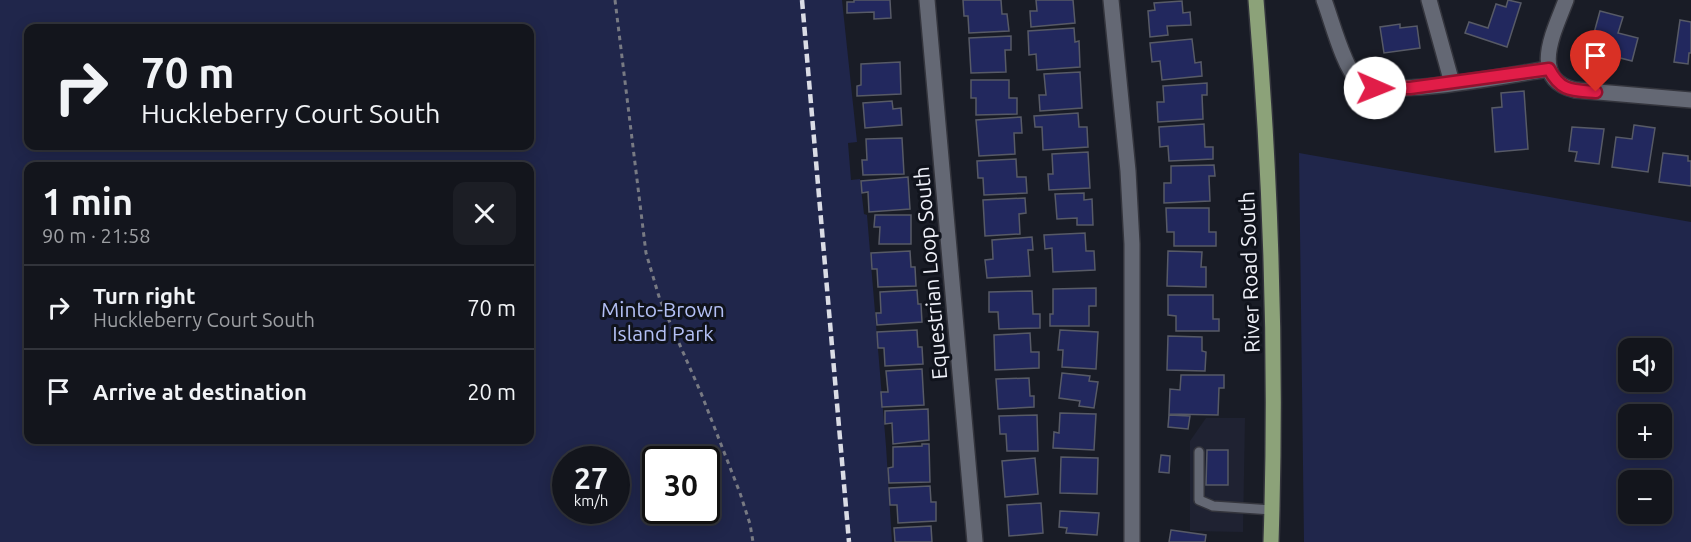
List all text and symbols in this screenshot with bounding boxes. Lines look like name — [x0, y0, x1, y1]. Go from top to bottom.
pin — [1570, 30, 1621, 92]
icon: arrive — [1579, 39, 1612, 72]
icon: right — [42, 48, 120, 126]
text: 70 m — [141, 49, 235, 96]
position arrow — [1343, 56, 1407, 120]
text: Huckleberry Court South — [141, 98, 441, 128]
street label: Equestrian Loop South — [909, 166, 951, 380]
text: 1 min — [42, 181, 133, 222]
button: close — [453, 182, 516, 245]
street label: River Road South — [1234, 191, 1264, 353]
text: 90 m · 21:58 — [42, 224, 151, 247]
text: Turn right — [93, 283, 195, 308]
icon: right — [42, 291, 75, 324]
text: 70 m — [467, 295, 516, 320]
park label: Minto-Brown Island Park — [601, 297, 725, 345]
text: Huckleberry Court South — [93, 308, 315, 331]
map controls — [1618, 338, 1672, 524]
button: sound — [1618, 338, 1672, 392]
icon: arrive — [42, 375, 75, 408]
text: Arrive at destination — [93, 379, 307, 404]
text: 20 m — [467, 379, 516, 404]
button: + — [1618, 404, 1672, 458]
speed limit sign: 30 — [642, 446, 720, 524]
text: 27 — [574, 461, 608, 495]
button: − — [1618, 470, 1672, 524]
text: km/h — [574, 492, 608, 509]

